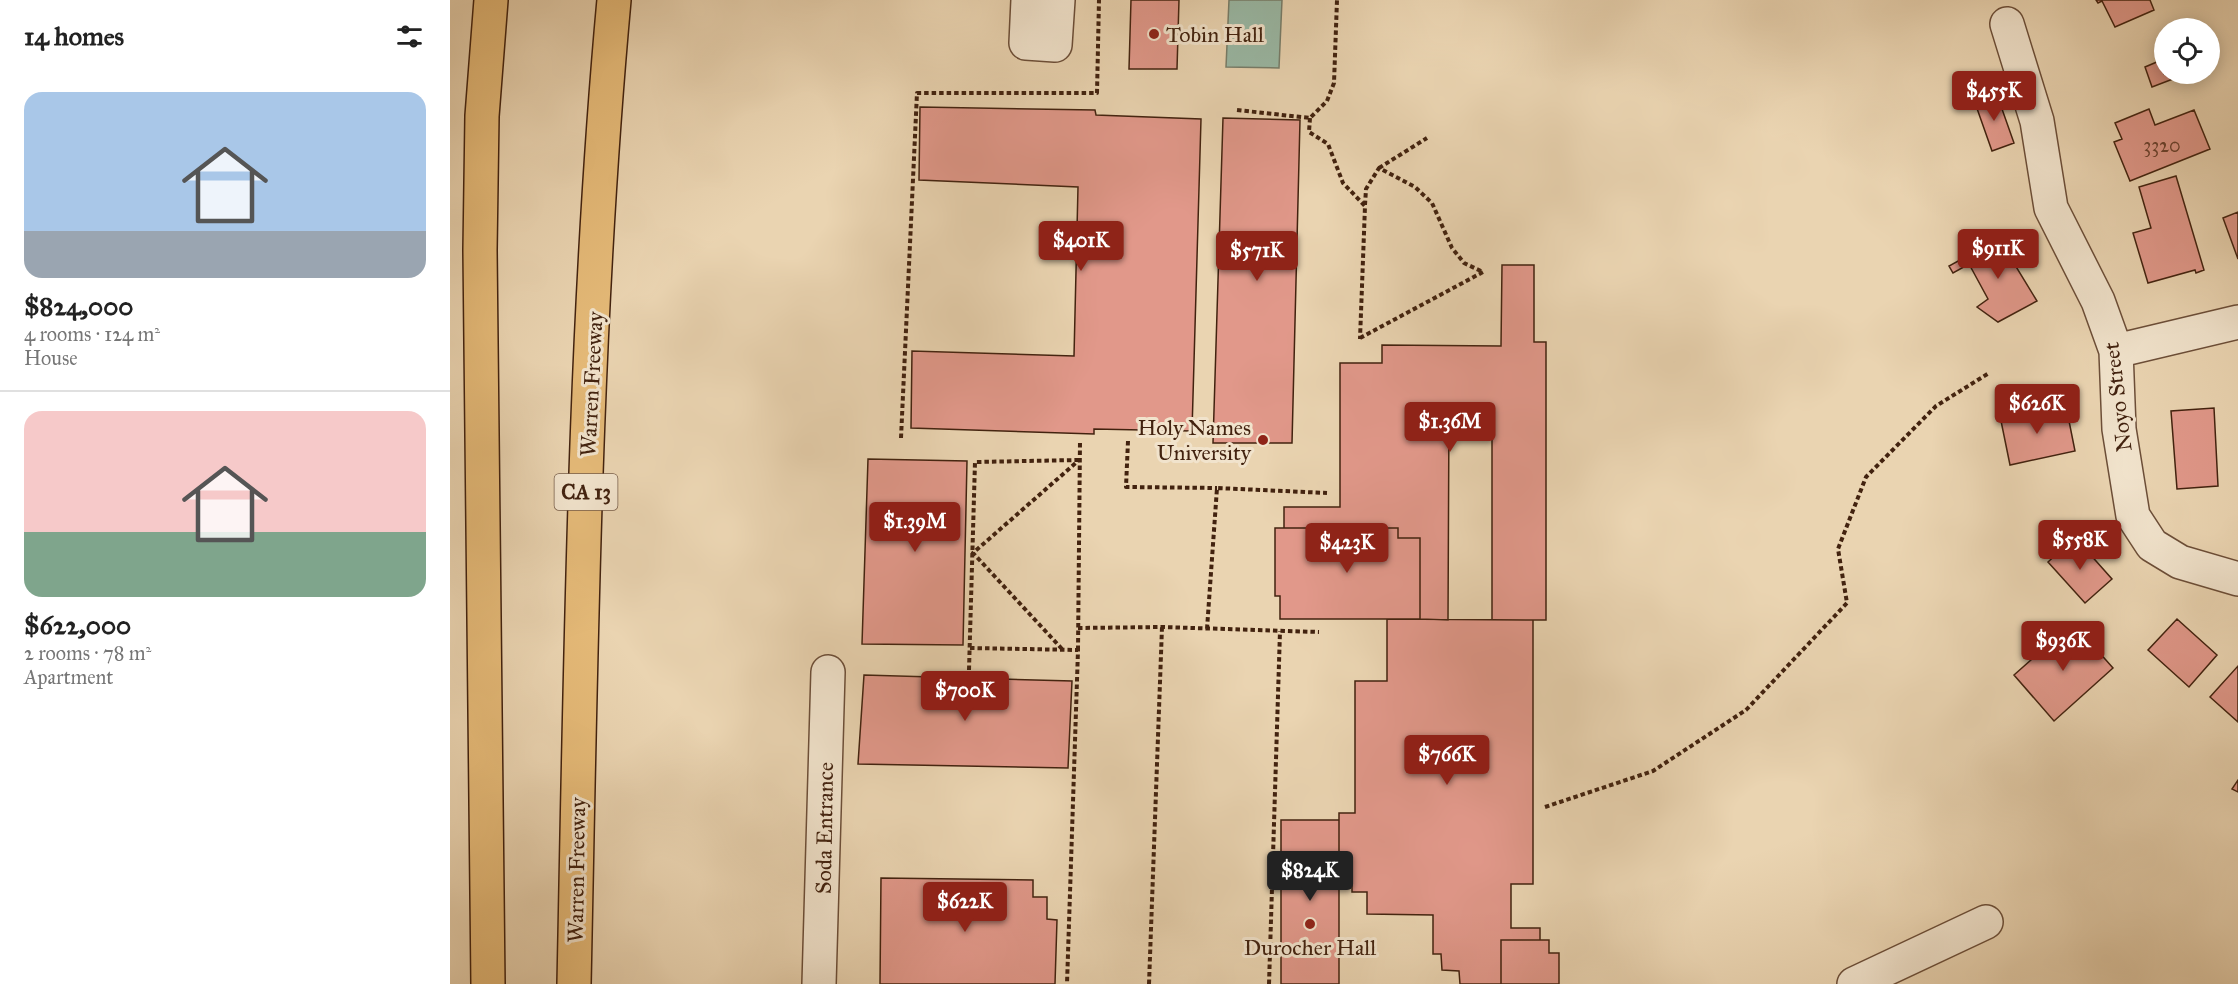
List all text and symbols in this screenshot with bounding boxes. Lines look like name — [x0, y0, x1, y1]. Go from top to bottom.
map controls — [2154, 18, 2220, 84]
button: locate — [2154, 18, 2220, 84]
text: 14 homes — [24, 20, 124, 52]
icon: filters — [393, 20, 426, 53]
place label: Tobin Hall — [1166, 21, 1264, 48]
marker: Tobin Hall — [1147, 27, 1161, 41]
pin: $455K — [1952, 71, 2036, 122]
text: $455K — [1966, 78, 2022, 102]
icon: home — [171, 131, 279, 239]
house number: 3320 — [2143, 133, 2181, 157]
pin: $401K — [1039, 221, 1123, 272]
text: $401K — [1053, 228, 1109, 252]
pin: $911K — [1956, 229, 2040, 280]
pin: $571K — [1215, 231, 1299, 282]
text: $911K — [1972, 236, 2024, 260]
text: $571K — [1230, 238, 1284, 262]
text: $824,000 — [24, 290, 133, 322]
street label: Warren Freeway — [574, 310, 609, 457]
text: 4 rooms · 124 m² — [24, 322, 160, 346]
street label: Noyo Street — [2097, 340, 2138, 453]
text: House — [24, 346, 78, 370]
pin: $626K — [1995, 384, 2079, 435]
text: $626K — [2009, 391, 2065, 415]
pin: $1.36M — [1401, 402, 1499, 453]
text: $1.36M — [1419, 409, 1481, 433]
place label: Holy Names University — [1137, 414, 1252, 466]
marker: Holy Names University — [1256, 433, 1270, 447]
icon: home — [171, 450, 279, 558]
road number: CA 13 — [554, 474, 618, 510]
pin: $1.39M — [866, 502, 964, 553]
text: $1.39M — [883, 509, 947, 533]
pin: $558K — [2038, 520, 2122, 571]
pin: $423K — [1305, 523, 1389, 574]
text: $558K — [2052, 527, 2108, 551]
text: $423K — [1319, 530, 1375, 554]
text: $622,000 — [24, 609, 131, 641]
pin: $936K — [2021, 621, 2105, 672]
text: $936K — [2035, 628, 2091, 652]
text: 2 rooms · 78 m² — [24, 641, 151, 665]
text: Apartment — [24, 665, 113, 689]
pin: $700K — [923, 671, 1007, 722]
text: $700K — [935, 678, 995, 702]
pin: $766K — [1405, 735, 1489, 786]
text: $766K — [1418, 742, 1476, 766]
street label: Soda Entrance — [810, 762, 839, 894]
street label: Warren Freeway — [562, 796, 591, 943]
pin: $824K — [1268, 851, 1352, 902]
text: $824K — [1281, 858, 1339, 882]
pin: $622K — [923, 882, 1007, 933]
text: $622K — [937, 889, 993, 913]
marker: Durocher Hall — [1303, 917, 1317, 931]
place label: Durocher Hall — [1244, 934, 1376, 961]

